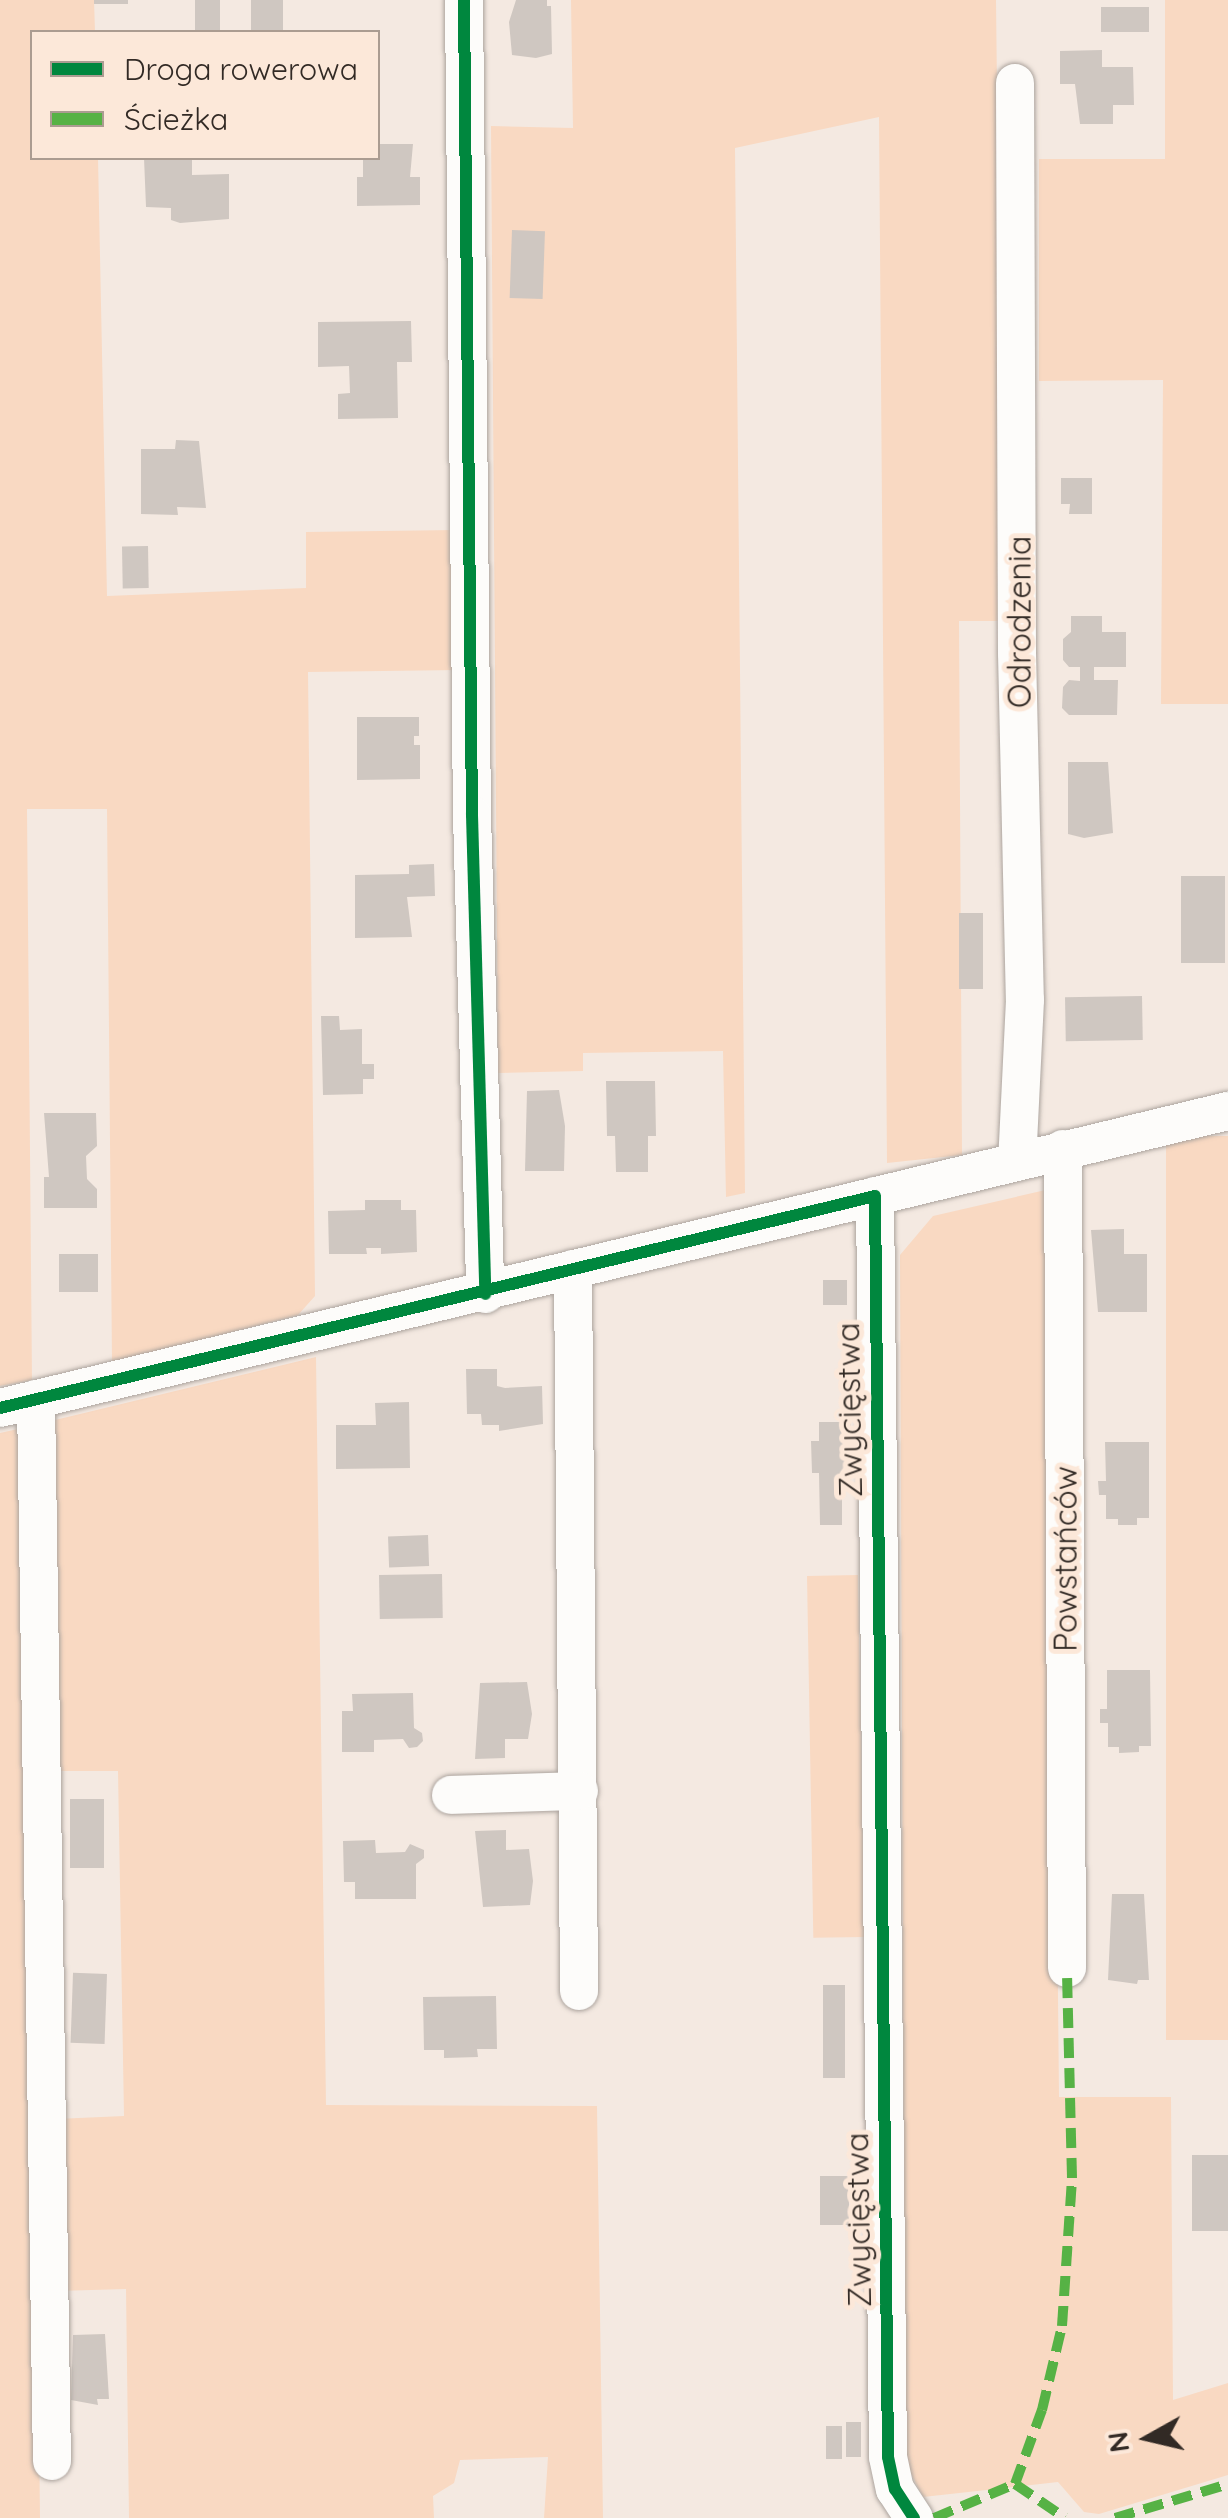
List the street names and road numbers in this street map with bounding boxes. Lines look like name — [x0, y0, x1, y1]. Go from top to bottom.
street label: Odrodzenia — [1000, 536, 1038, 708]
street label: Zwycięstwa — [828, 1322, 870, 1498]
street label: Powstańców — [1046, 1466, 1084, 1652]
street label: Zwycięstwa — [837, 2132, 879, 2308]

